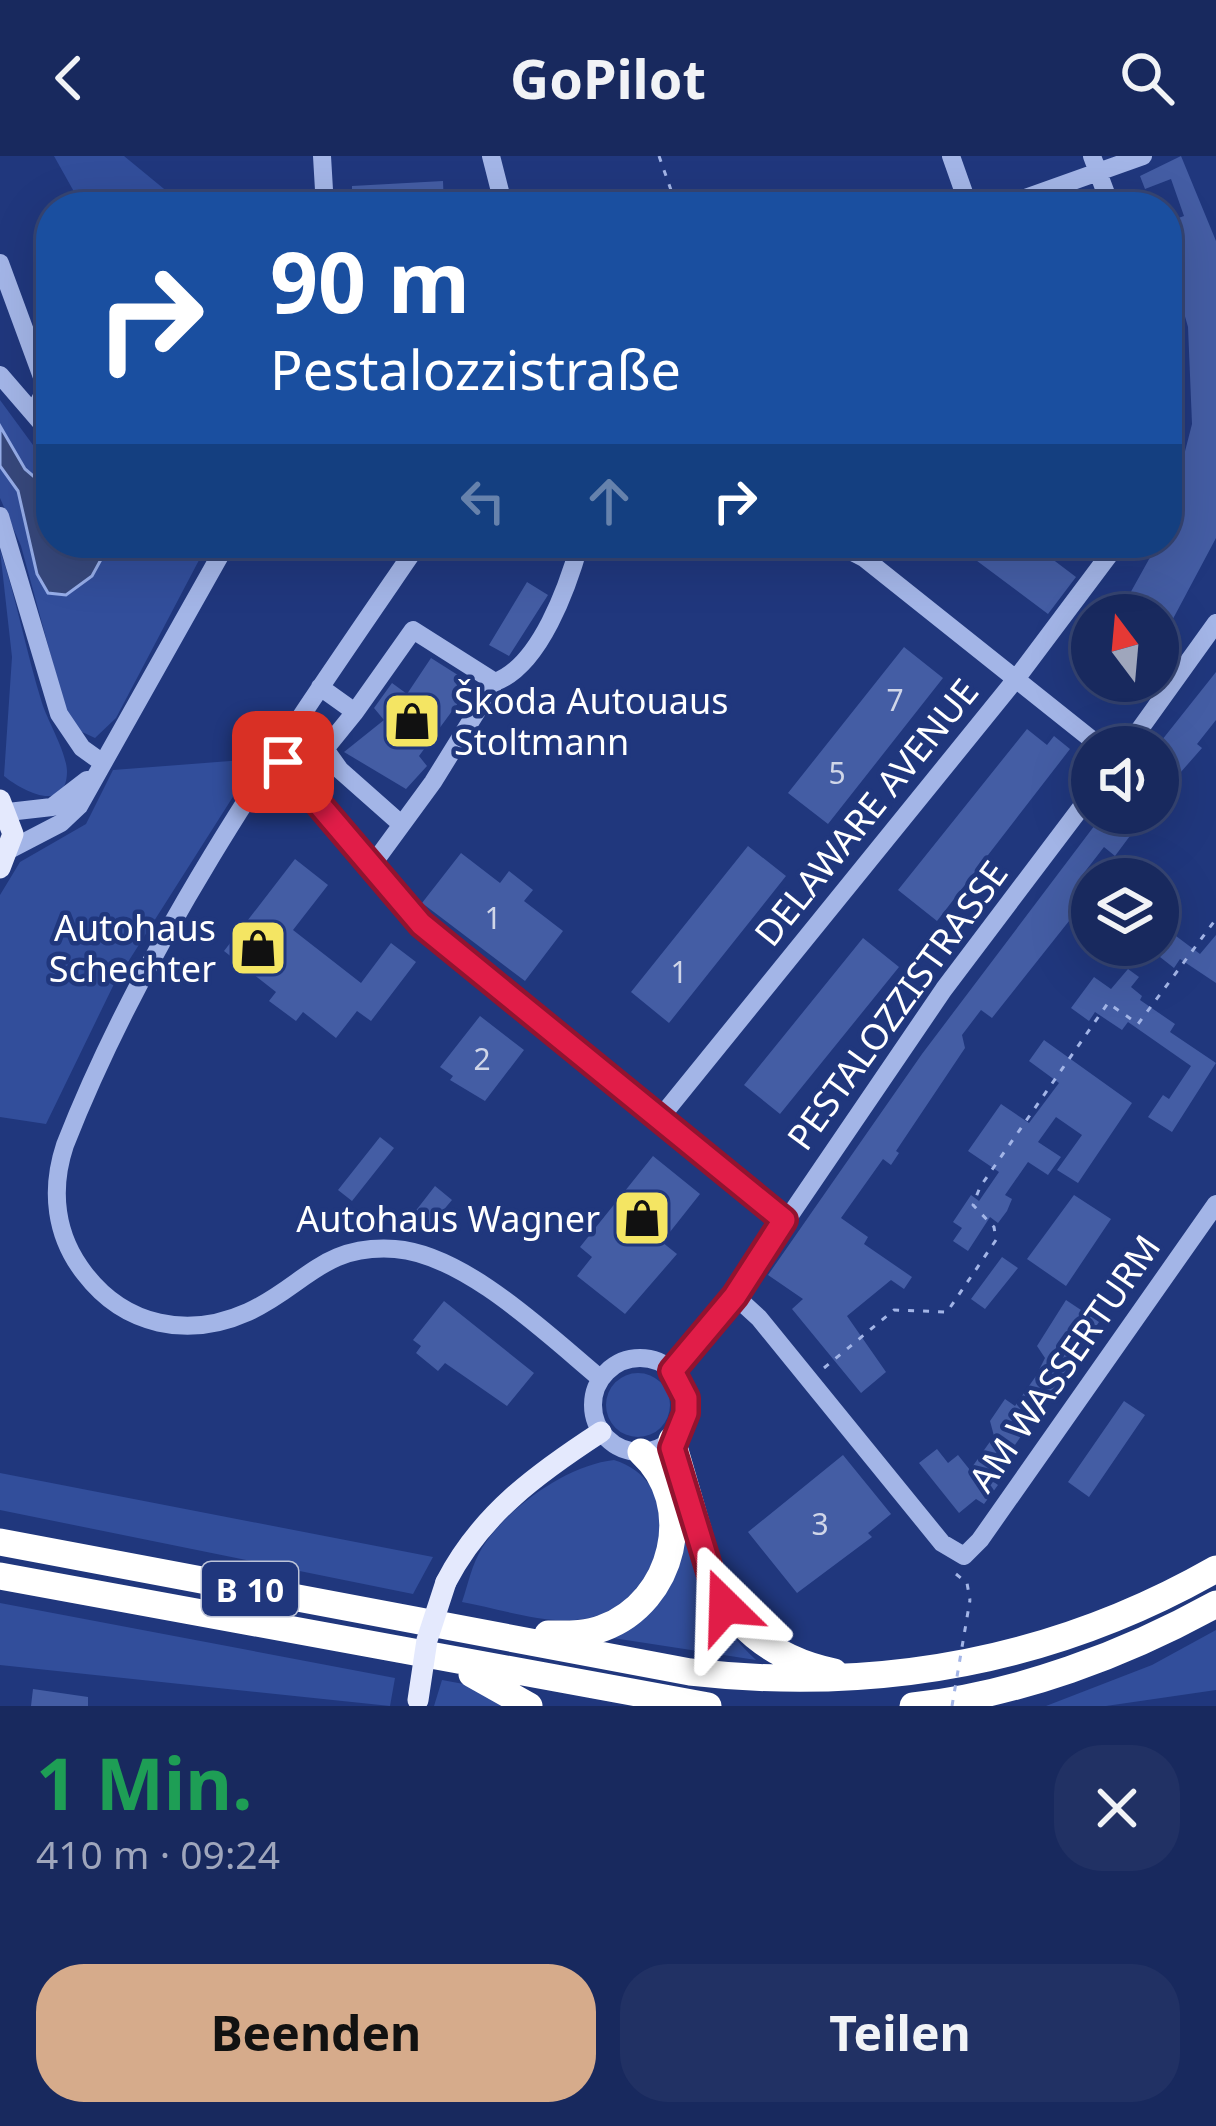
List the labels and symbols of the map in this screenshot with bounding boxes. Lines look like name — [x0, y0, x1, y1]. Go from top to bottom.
north arrow — [1071, 594, 1179, 702]
street label: DELAWARE AVENUE — [743, 668, 989, 956]
place label: Škoda Autouaus Stoltmann — [454, 676, 728, 766]
house number: 7 — [886, 679, 904, 720]
shop icon: Škoda Autouaus Stoltmann — [381, 690, 443, 752]
pin — [232, 711, 334, 813]
house number: 5 — [828, 752, 846, 793]
street label: PESTALOZZISTRASSE — [775, 851, 1019, 1159]
house number: 1 — [484, 897, 502, 938]
place label: Autohaus Schechter — [49, 903, 216, 993]
shop icon: Autohaus Schechter — [227, 917, 289, 979]
house number: 1 — [670, 951, 688, 992]
house number: 2 — [473, 1038, 491, 1079]
shop icon: Autohaus Wagner — [611, 1187, 673, 1249]
place label: Autohaus Wagner — [296, 1194, 600, 1243]
street label: AM WASSERTURM — [957, 1225, 1171, 1501]
house number: 3 — [811, 1503, 829, 1544]
position arrow — [662, 1543, 788, 1669]
road number: B 10 — [202, 1562, 298, 1616]

